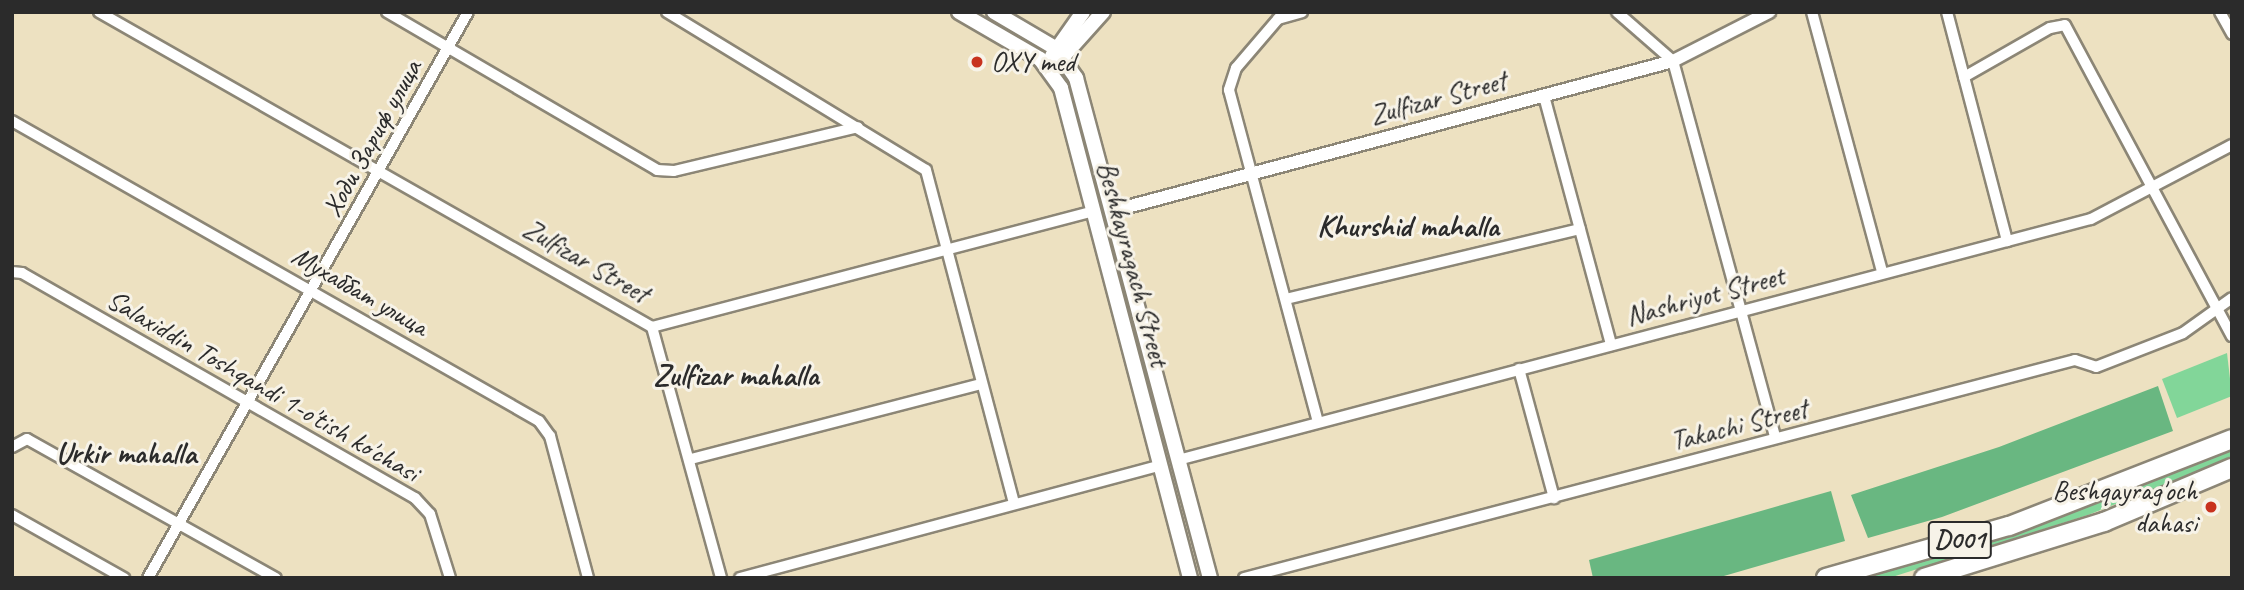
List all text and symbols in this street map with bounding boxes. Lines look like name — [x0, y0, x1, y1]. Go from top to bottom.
place label: OXY med — [991, 45, 1075, 79]
street label: Ходи Зариф улица — [314, 52, 430, 224]
marker: OXY med — [969, 54, 985, 70]
street label: Zulfizar Street — [1366, 64, 1510, 132]
street label: Beshkayragach Street — [1089, 158, 1177, 370]
district label: Khurshid mahalla — [1317, 208, 1499, 244]
street label: Zulfizar Street — [517, 211, 655, 311]
street label: Мухаббат улица — [286, 238, 434, 344]
street label: Nashriyot Street — [1622, 259, 1788, 333]
street label: Salaxiddin Toshqandi 1-o'tish ko'chasi — [101, 283, 425, 489]
district label: Zulfizar mahalla — [654, 357, 818, 393]
street label: Takachi Street — [1667, 392, 1811, 458]
district label: Urkir mahalla — [56, 435, 196, 471]
place label: Beshqayrag'och dahasi — [2052, 474, 2197, 540]
marker: Beshqayrag'och dahasi — [2203, 499, 2219, 515]
road number: D001 — [1927, 518, 1993, 562]

